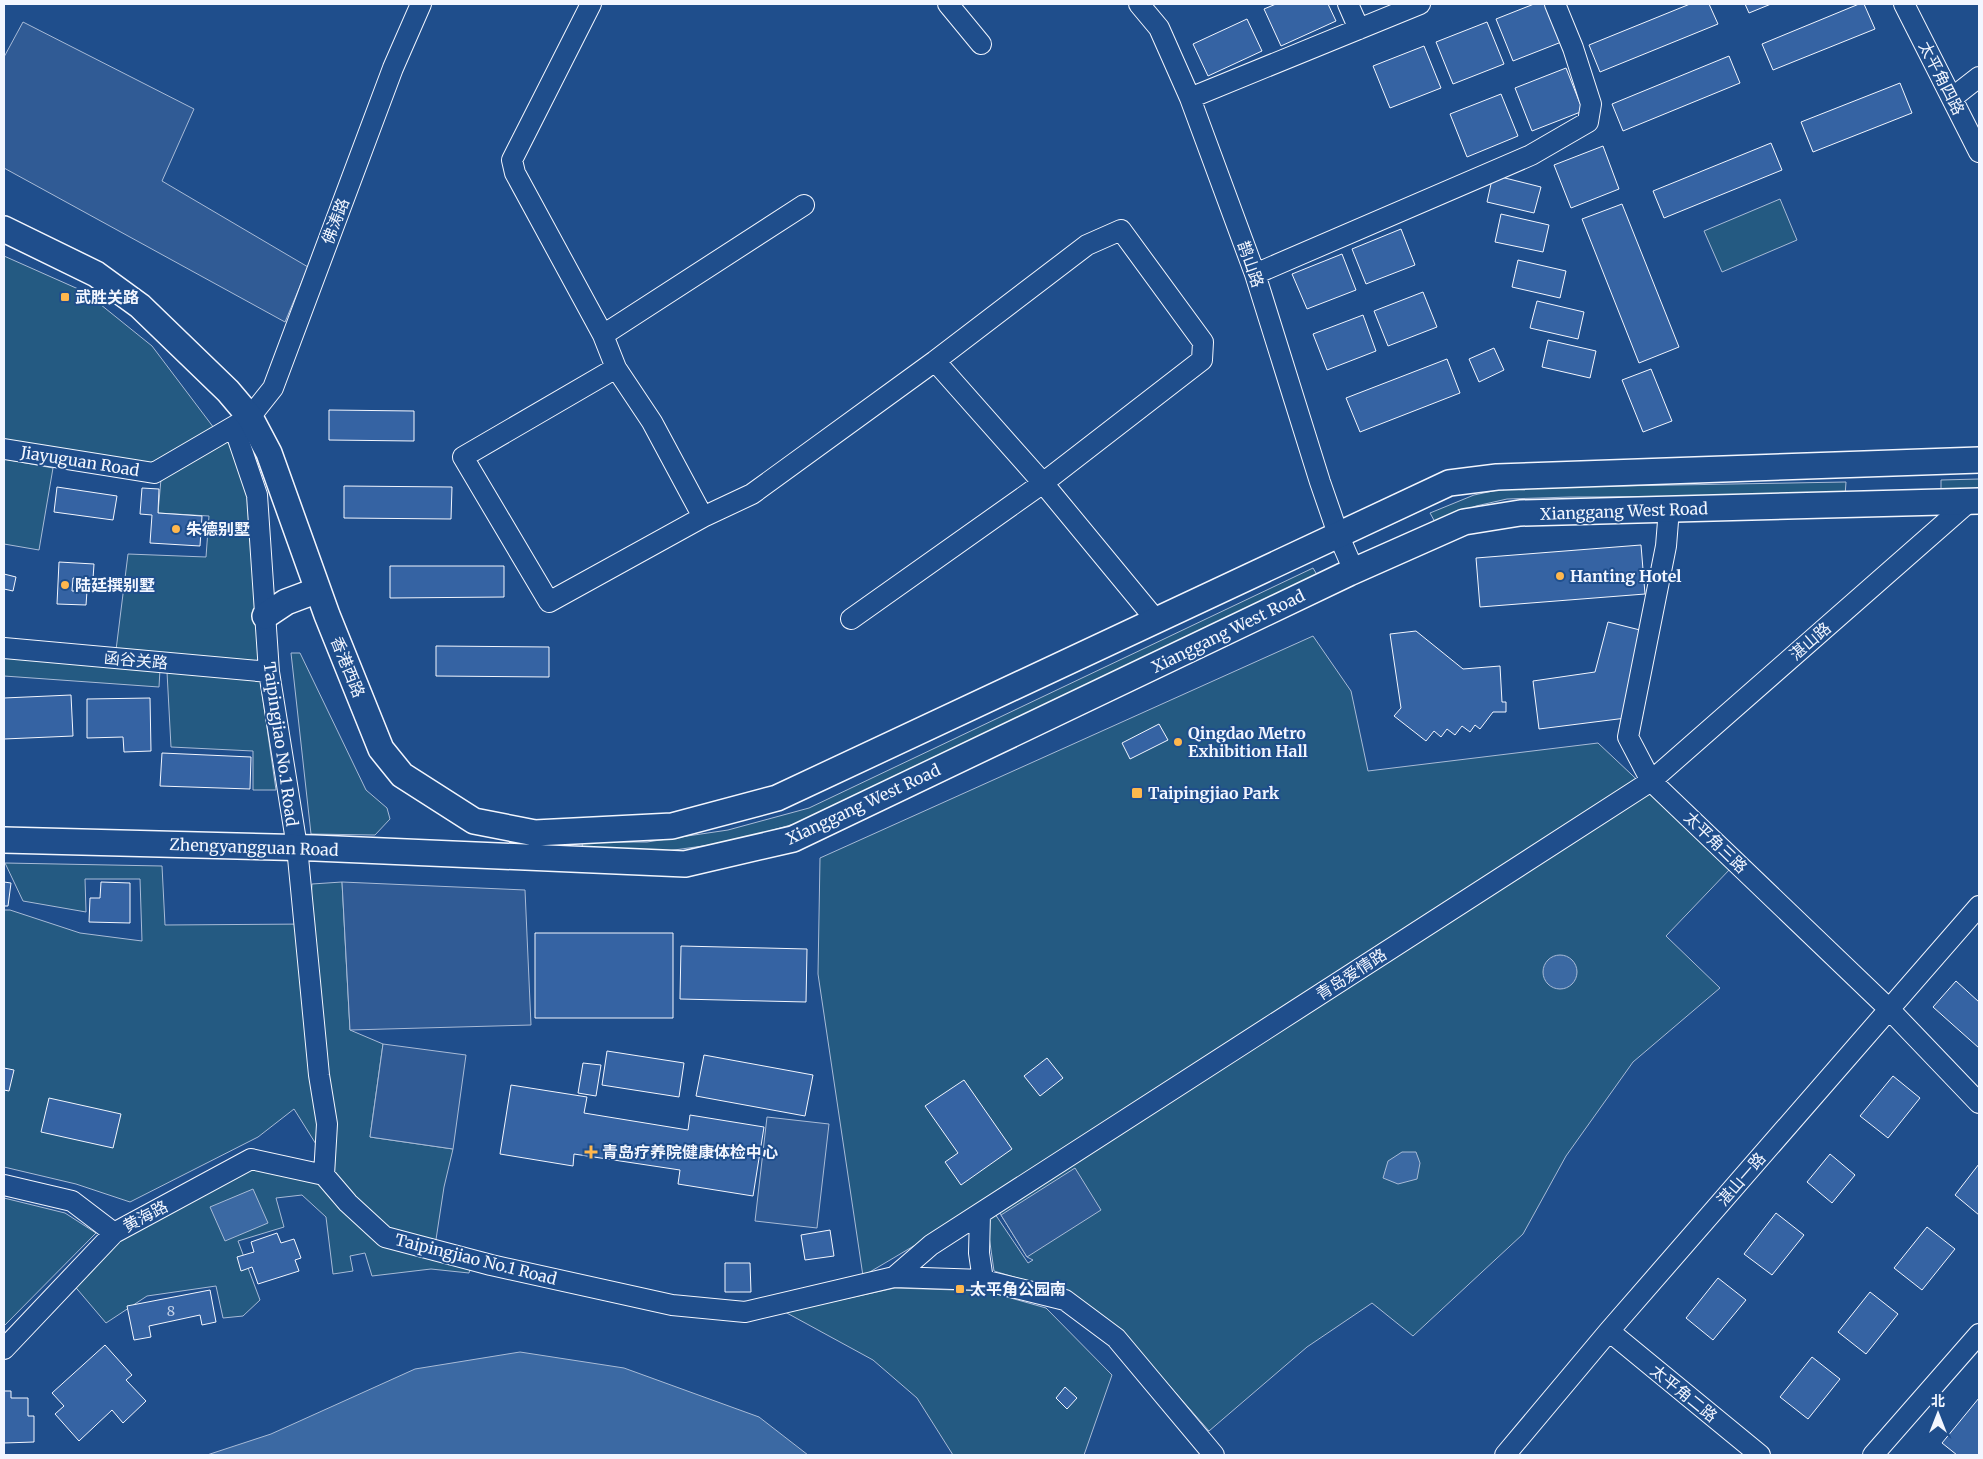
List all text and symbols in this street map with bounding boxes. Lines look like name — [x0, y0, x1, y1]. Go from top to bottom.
street label: 太平角四路 — [1915, 38, 1969, 118]
street label: 佛涛路 — [317, 195, 353, 247]
street label: 鹊山路 — [1234, 238, 1268, 290]
place label: 武胜关路 — [75, 287, 139, 307]
marker: 武胜关路 — [59, 291, 71, 303]
street label: Jiayuguan Road — [18, 442, 141, 480]
street label: Xianggang West Road — [1540, 498, 1709, 524]
place label: 朱德别墅 — [186, 519, 250, 539]
marker: 朱德别墅 — [170, 523, 182, 535]
place label: Hanting Hotel — [1570, 566, 1681, 586]
marker: Hanting Hotel — [1554, 570, 1566, 582]
place label: 陆廷撰别墅 — [75, 575, 155, 595]
marker: 陆廷撰别墅 — [59, 579, 71, 591]
street label: Xianggang West Road — [1148, 585, 1308, 677]
street label: 湛山路 — [1785, 618, 1835, 664]
street label: 香港西路 — [327, 634, 369, 700]
street label: 函谷关路 — [103, 647, 169, 673]
street label: Taipingjiao No.1 Road — [260, 660, 303, 828]
place label: Qingdao Metro Exhibition Hall — [1188, 723, 1308, 761]
marker: Qingdao Metro Exhibition Hall — [1172, 736, 1184, 748]
street label: Xianggang West Road — [783, 759, 944, 849]
place label: Taipingjiao Park — [1148, 783, 1280, 803]
marker: Taipingjiao Park — [1130, 786, 1144, 800]
street label: 太平角三路 — [1680, 807, 1752, 877]
street label: Zhengyangguan Road — [169, 834, 339, 860]
street label: 青岛爱情路 — [1312, 944, 1390, 1004]
place label: 青岛疗养院健康体检中心 — [602, 1142, 778, 1162]
marker: 青岛疗养院健康体检中心 — [584, 1145, 598, 1159]
street label: 湛山一路 — [1712, 1148, 1770, 1210]
street label: 黄海路 — [119, 1196, 171, 1236]
street label: Taipingjiao No.1 Road — [393, 1229, 559, 1289]
place label: 太平角公园南 — [970, 1279, 1066, 1299]
marker: 太平角公园南 — [954, 1283, 966, 1295]
house number: 8 — [167, 1302, 175, 1320]
street label: 太平角二路 — [1647, 1360, 1721, 1426]
north arrow — [1913, 1389, 1963, 1439]
text: 北 — [1931, 1392, 1945, 1410]

